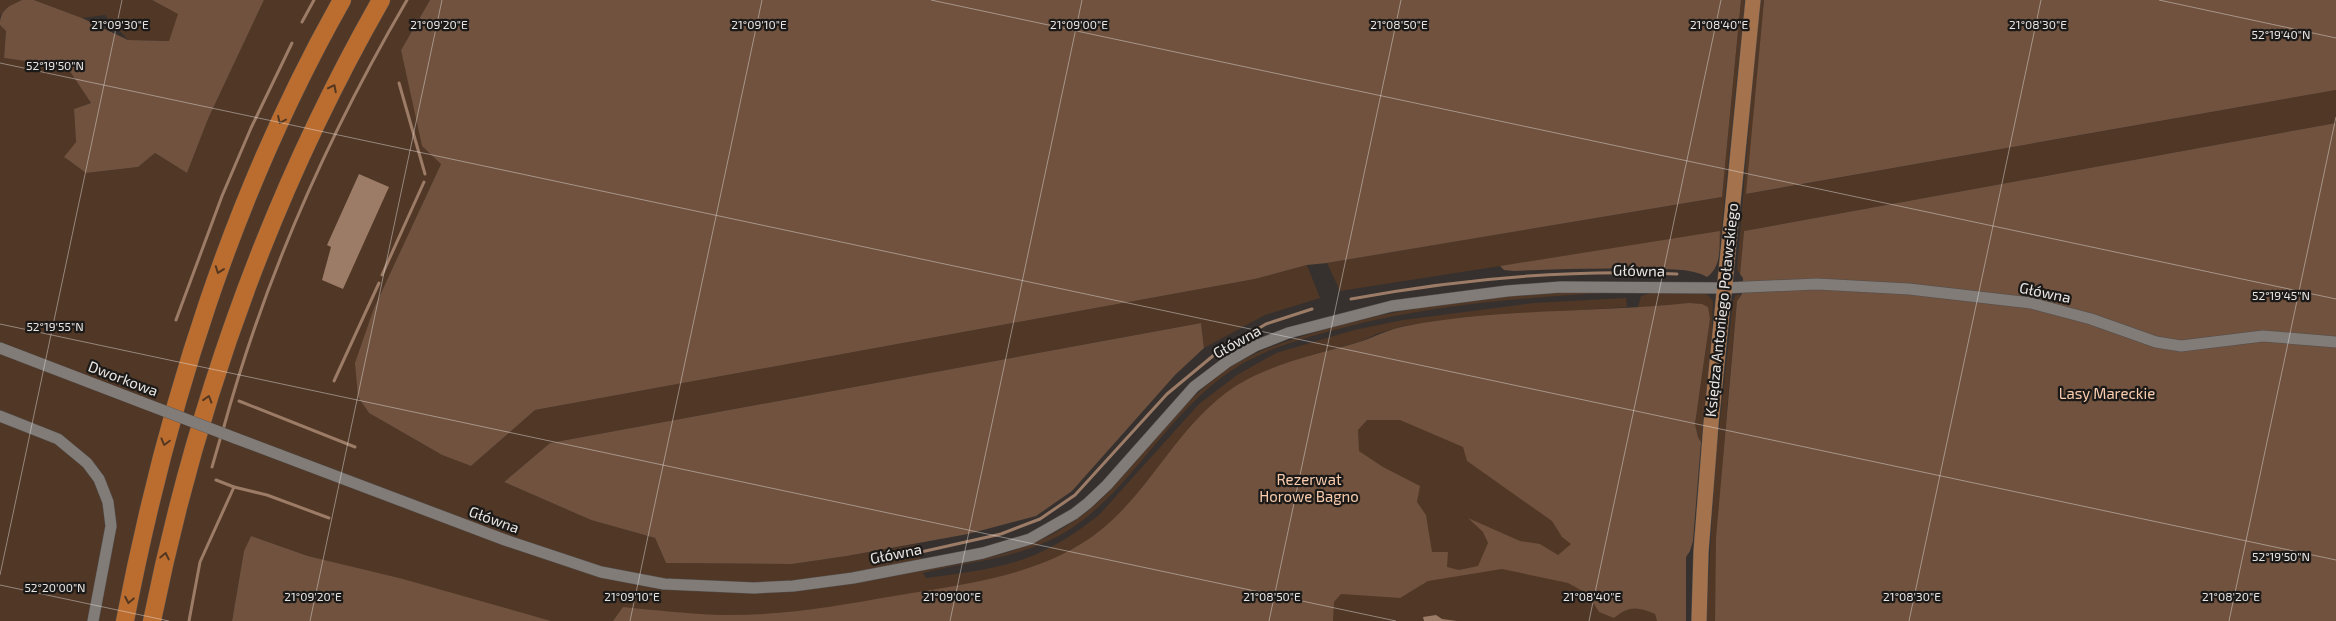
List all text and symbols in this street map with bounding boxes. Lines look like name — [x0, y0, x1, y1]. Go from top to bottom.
text: 21°09'30"E — [91, 17, 149, 31]
text: 21°09'20"E — [410, 17, 468, 31]
text: 21°09'10"E — [731, 17, 787, 31]
text: 21°09'00"E — [1050, 17, 1108, 31]
text: 21°08'50"E — [1370, 17, 1428, 31]
text: 21°08'40"E — [1690, 17, 1748, 31]
text: 21°08'30"E — [2009, 17, 2067, 31]
text: 52°19'40"N — [2252, 27, 2310, 41]
text: 52°19'50"N — [26, 58, 84, 72]
one-way arrow — [327, 84, 337, 93]
one-way arrow — [277, 115, 287, 124]
street label: Księdza Antoniego Poławskiego — [1701, 202, 1741, 418]
street label: Główna — [1613, 261, 1665, 279]
one-way arrow — [215, 265, 225, 274]
street label: Główna — [2018, 278, 2073, 306]
text: 52°19'45"N — [2252, 288, 2310, 302]
text: 52°19'55"N — [26, 319, 84, 333]
street label: Główna — [1209, 321, 1264, 362]
street label: Dworkowa — [86, 357, 161, 400]
park label: Lasy Mareckie — [2059, 384, 2155, 402]
one-way arrow — [203, 396, 213, 404]
one-way arrow — [161, 437, 171, 445]
park label: Rezerwat Horowe Bagno — [1259, 470, 1359, 505]
street label: Główna — [467, 502, 522, 536]
street label: Główna — [869, 539, 923, 567]
text: 52°19'50"N — [2252, 549, 2310, 563]
one-way arrow — [159, 552, 170, 561]
text: 52°20'00"N — [24, 580, 86, 594]
text: 21°09'20"E — [284, 589, 342, 603]
text: 21°09'10"E — [604, 589, 660, 603]
text: 21°09'00"E — [923, 589, 981, 603]
text: 21°08'50"E — [1243, 589, 1301, 603]
text: 21°08'40"E — [1563, 589, 1621, 603]
text: 21°08'30"E — [1883, 589, 1941, 603]
text: 21°08'20"E — [2202, 589, 2260, 603]
one-way arrow — [124, 596, 135, 605]

